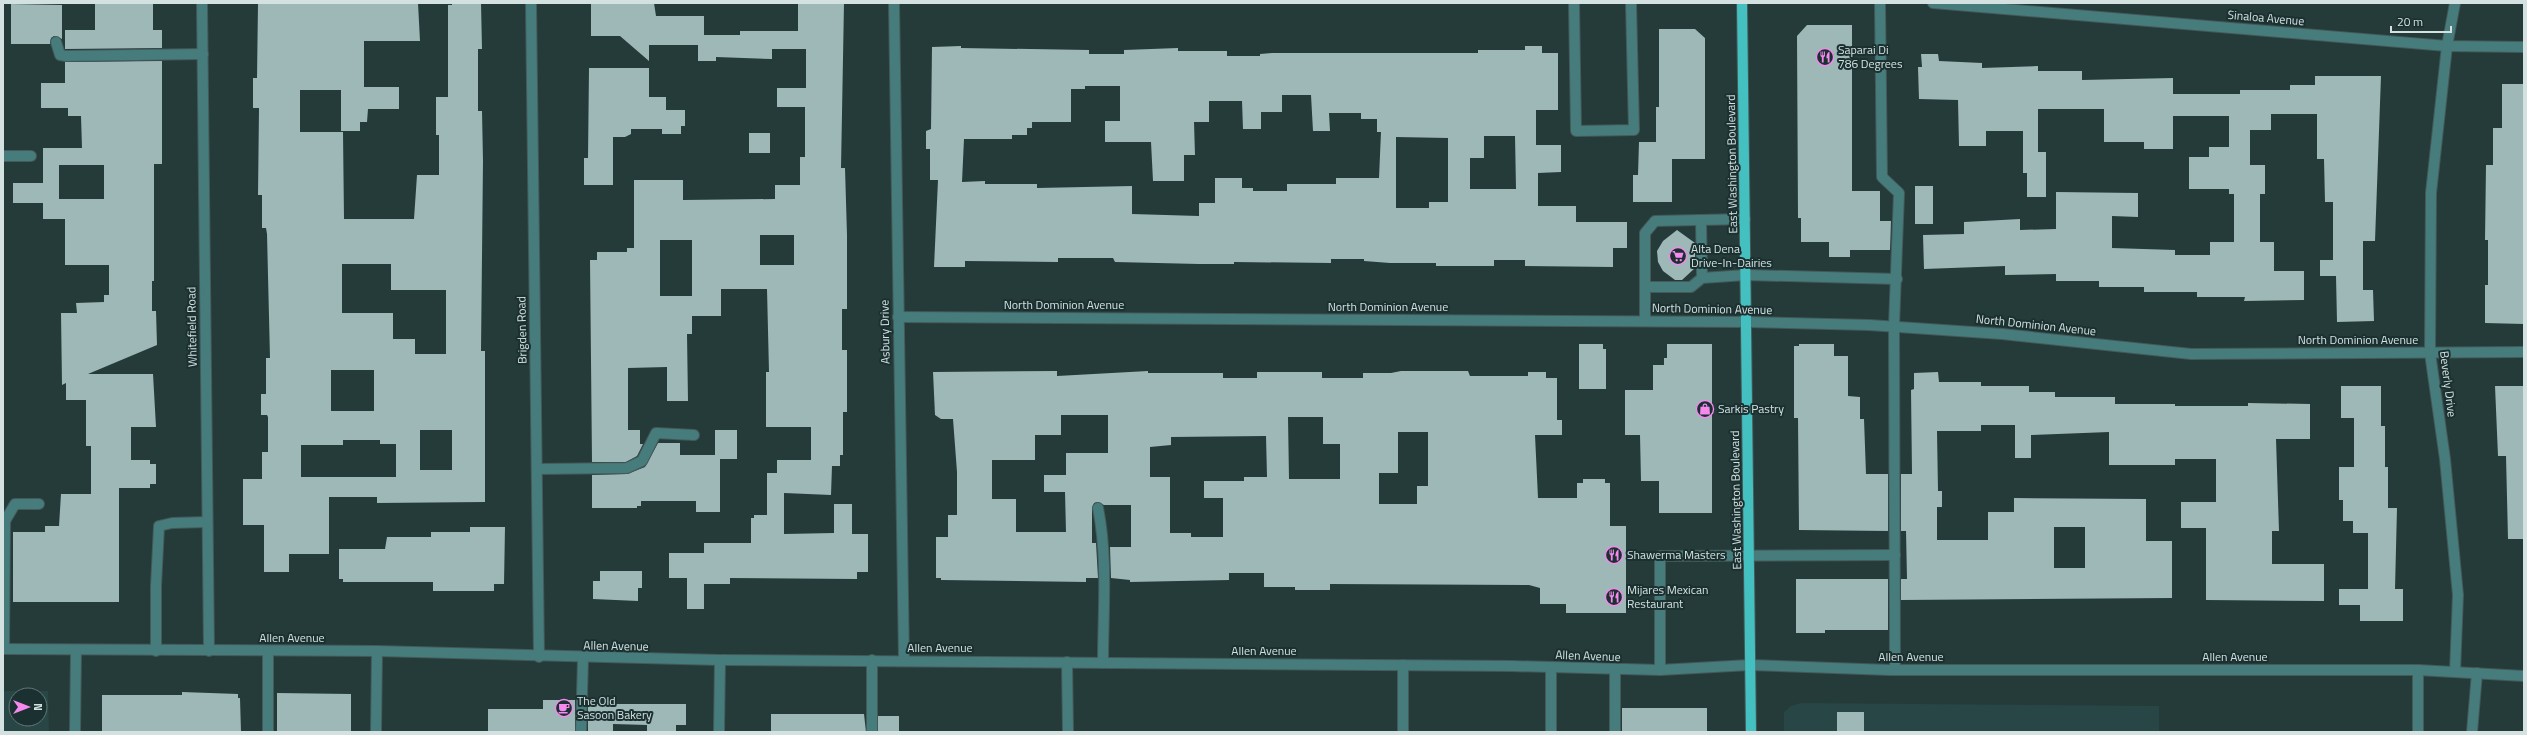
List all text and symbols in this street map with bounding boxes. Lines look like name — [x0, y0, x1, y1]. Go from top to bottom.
street label: Sinaloa Avenue — [2227, 5, 2305, 30]
scale bar — [2391, 8, 2451, 34]
text: 20 m — [2397, 12, 2423, 31]
place label: Saparai Di 786 Degrees — [1838, 40, 1903, 73]
restaurant icon: Saparai Di 786 Degrees — [1815, 47, 1835, 67]
street label: East Washington Boulevard — [1721, 94, 1742, 234]
place label: Alta Dena Drive-In-Dairies — [1691, 239, 1772, 272]
supermarket icon: Alta Dena Drive-In-Dairies — [1668, 246, 1688, 266]
street label: Whitefield Road — [181, 287, 202, 367]
street label: North Dominion Avenue — [1004, 295, 1124, 314]
street label: Brigden Road — [511, 296, 532, 364]
street label: North Dominion Avenue — [1328, 297, 1448, 316]
street label: North Dominion Avenue — [1652, 298, 1772, 319]
street label: Asbury Drive — [874, 300, 895, 364]
street label: North Dominion Avenue — [1975, 309, 2097, 340]
street label: North Dominion Avenue — [2298, 330, 2418, 349]
street label: Beverly Drive — [2435, 350, 2462, 418]
shop icon: Sarkis Pastry — [1695, 399, 1715, 419]
place label: Sarkis Pastry — [1718, 399, 1784, 418]
street label: East Washington Boulevard — [1725, 430, 1746, 570]
restaurant icon: Shawerma Masters — [1604, 545, 1624, 565]
place label: Shawerma Masters — [1627, 545, 1726, 564]
place label: Mijares Mexican Restaurant — [1627, 580, 1708, 613]
restaurant icon: Mijares Mexican Restaurant — [1604, 587, 1624, 607]
street label: Allen Avenue — [259, 628, 325, 647]
street label: Allen Avenue — [583, 635, 649, 656]
street label: Allen Avenue — [907, 638, 973, 657]
street label: Allen Avenue — [1231, 641, 1297, 660]
street label: Allen Avenue — [1555, 645, 1621, 666]
street label: Allen Avenue — [1878, 647, 1944, 666]
street label: Allen Avenue — [2202, 647, 2268, 666]
north arrow — [8, 687, 48, 727]
place label: The Old Sasoon Bakery — [577, 691, 652, 724]
cafe icon: The Old Sasoon Bakery — [554, 698, 574, 718]
text: N — [30, 703, 46, 711]

